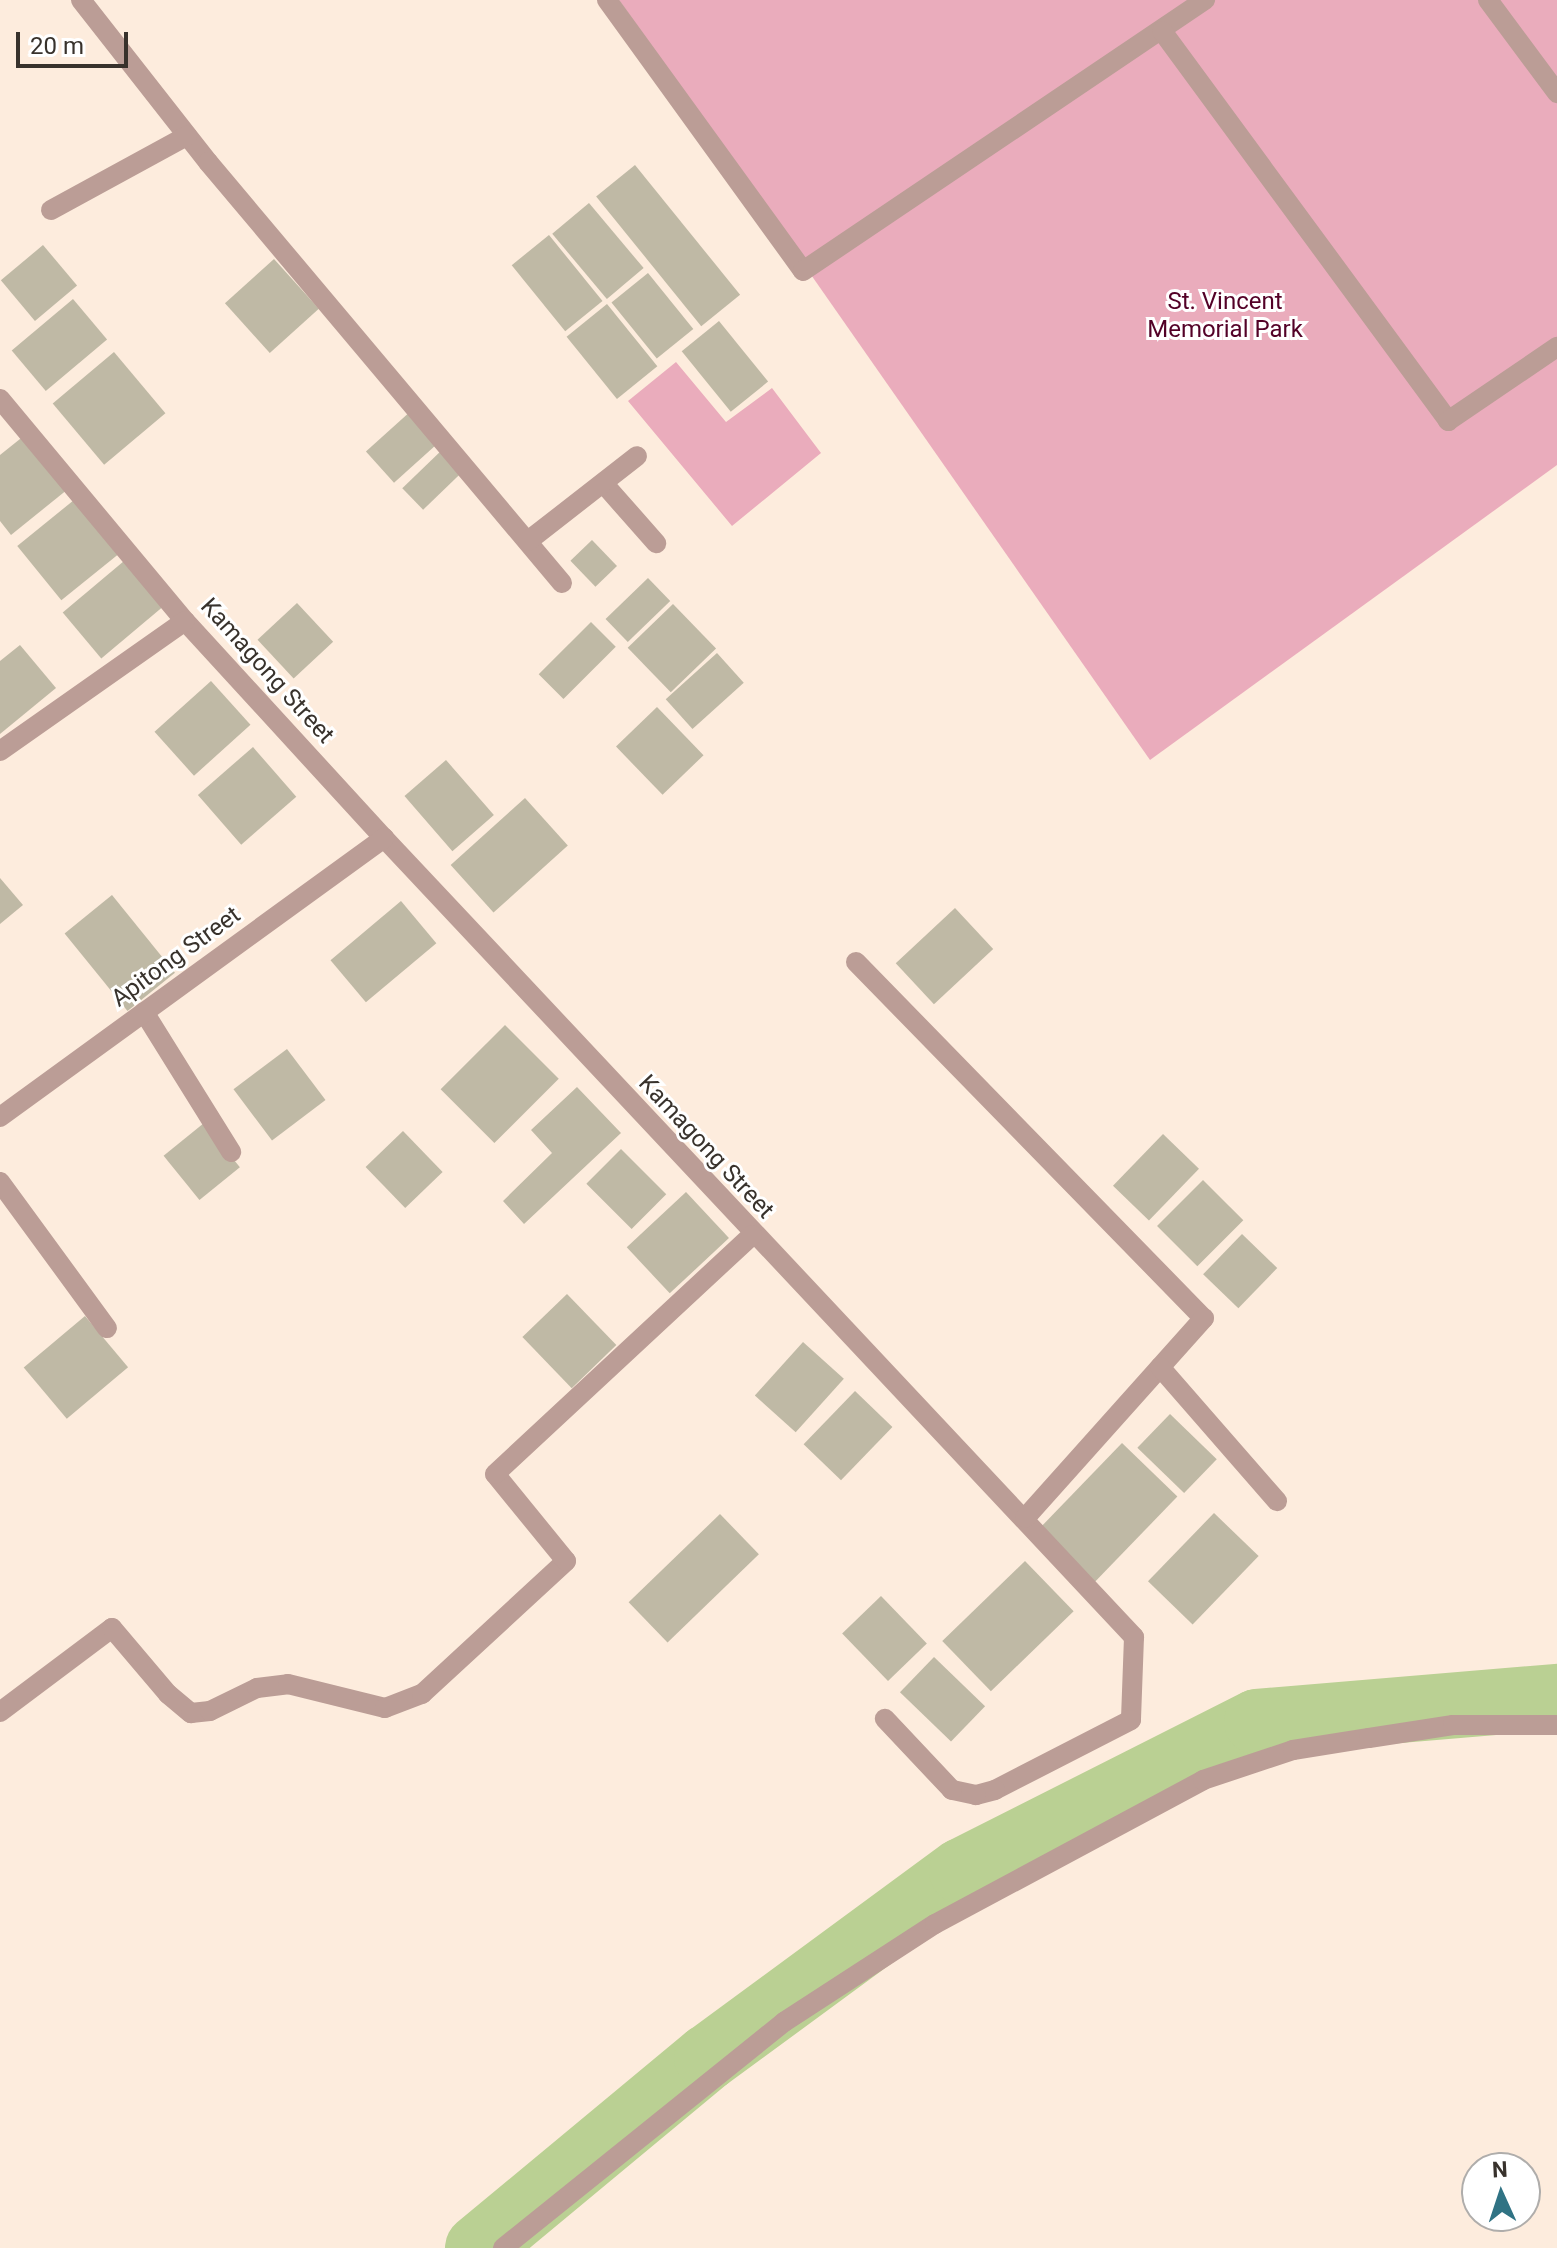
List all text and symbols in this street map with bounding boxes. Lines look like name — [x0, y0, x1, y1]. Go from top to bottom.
scale bar — [20, 16, 132, 66]
text: 20 m — [30, 32, 84, 60]
park label: St. Vincent Memorial Park — [1147, 288, 1303, 344]
street label: Kamagong Street — [194, 592, 340, 750]
street label: Apitong Street — [106, 901, 246, 1013]
street label: Kamagong Street — [632, 1069, 780, 1225]
north arrow — [1461, 2152, 1541, 2232]
text: N — [1491, 2157, 1508, 2182]

